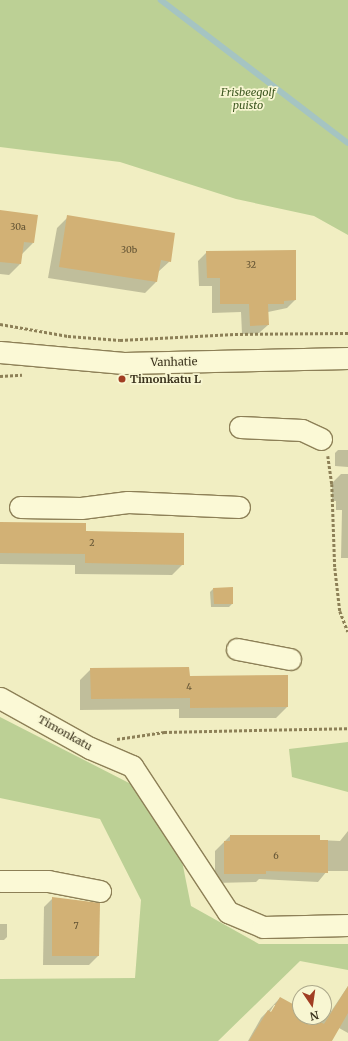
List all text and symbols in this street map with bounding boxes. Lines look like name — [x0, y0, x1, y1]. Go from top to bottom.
park label: Frisbeegolf puisto — [221, 86, 275, 112]
house number: 30a — [10, 222, 26, 232]
house number: 30b — [121, 245, 137, 255]
house number: 32 — [246, 260, 256, 270]
street label: Vanhatie — [151, 355, 197, 369]
place label: Timonkatu L — [130, 372, 201, 386]
marker: Timonkatu L — [117, 374, 127, 384]
house number: 2 — [89, 538, 95, 548]
house number: 4 — [186, 682, 192, 692]
street label: Timonkatu — [36, 713, 94, 753]
house number: 6 — [273, 851, 279, 861]
house number: 7 — [73, 921, 79, 931]
north arrow — [292, 985, 332, 1025]
text: N — [309, 1008, 320, 1024]

